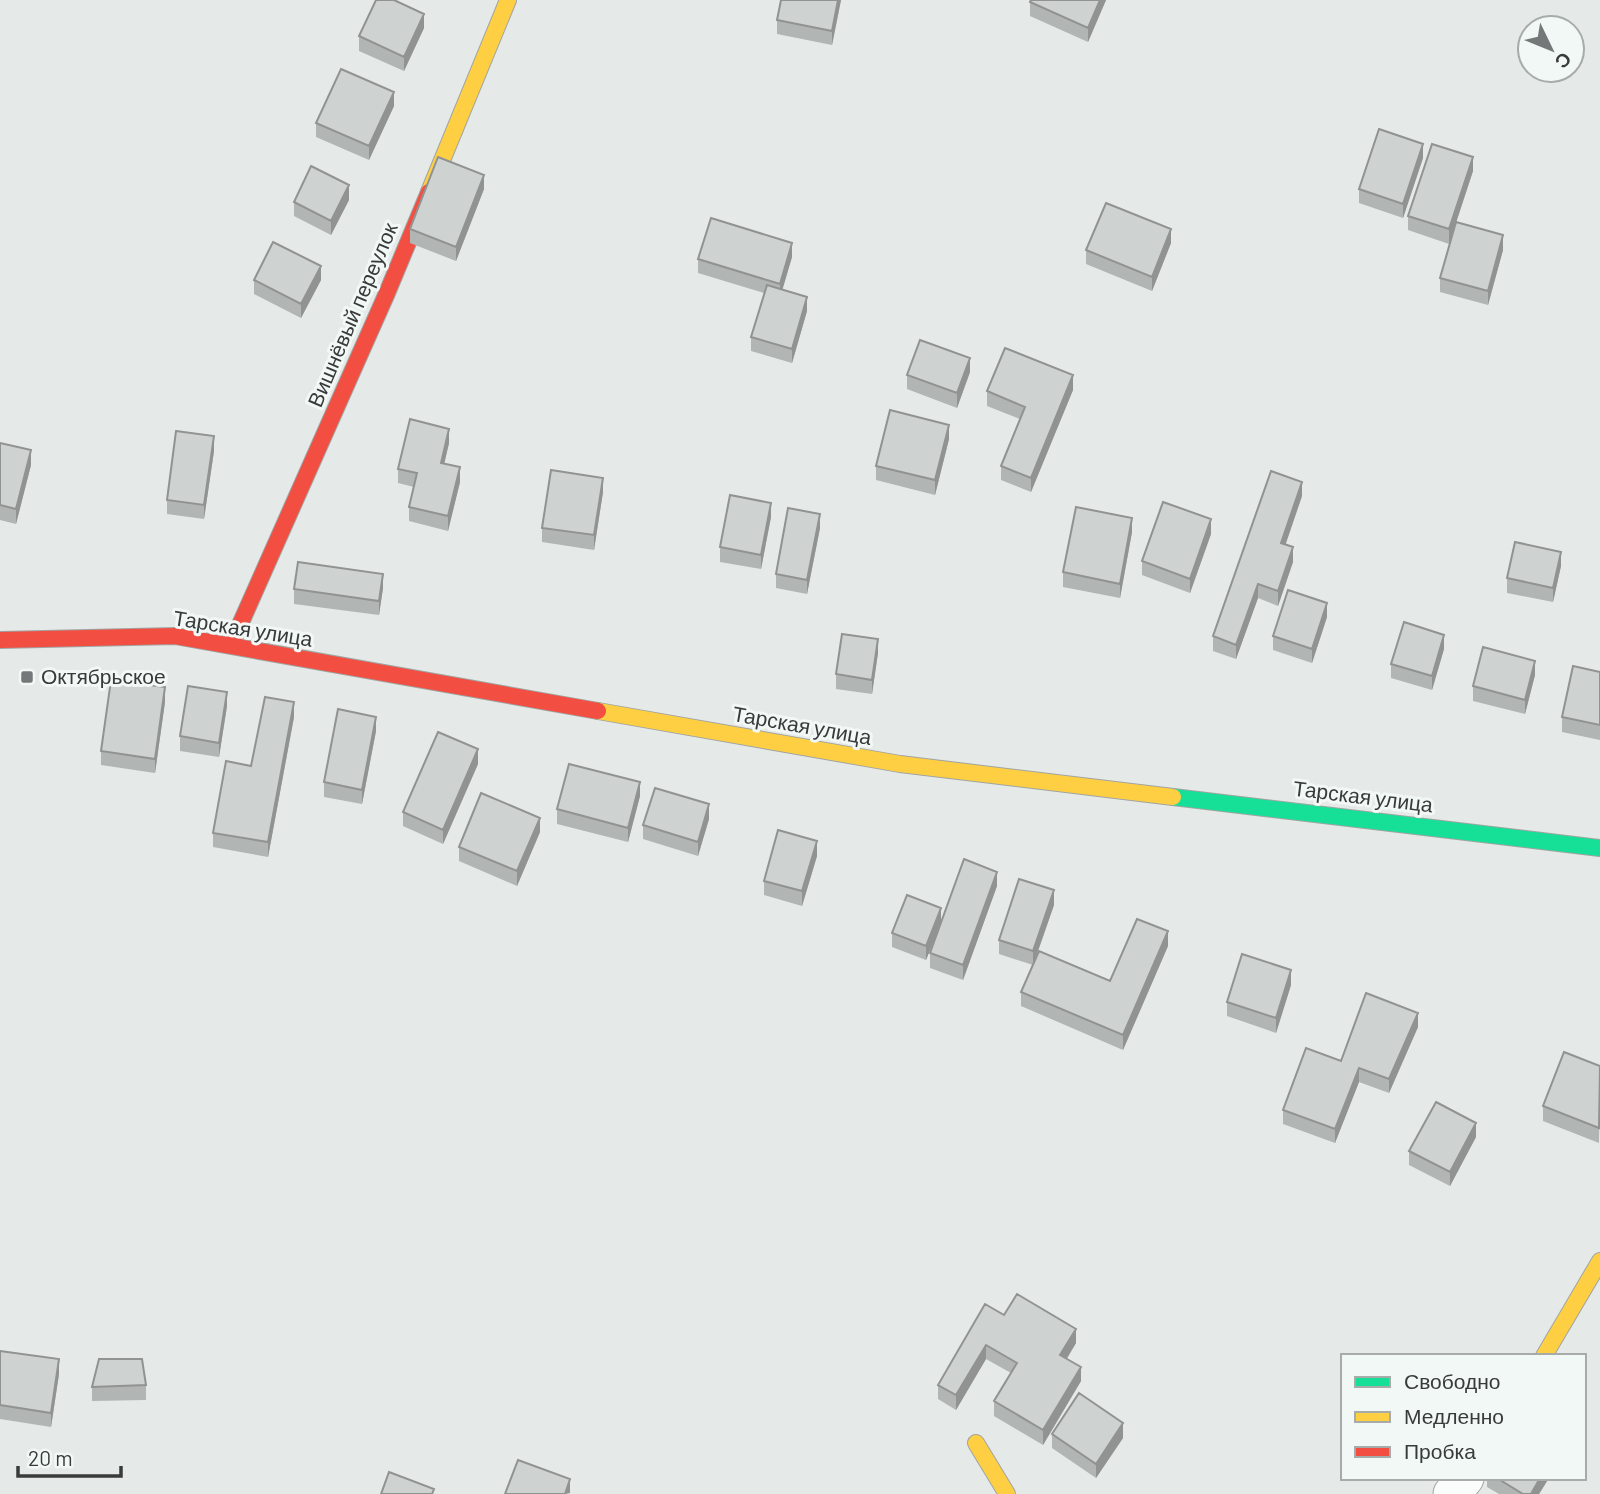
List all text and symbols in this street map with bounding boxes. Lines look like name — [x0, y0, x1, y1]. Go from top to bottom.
north arrow — [1516, 14, 1586, 84]
text: С — [1551, 48, 1577, 74]
street label: Вишнёвый переулок — [302, 218, 402, 410]
street label: Тарская улица — [172, 604, 315, 651]
place label: Октябрьское — [41, 663, 166, 688]
marker: Октябрьское — [19, 669, 35, 685]
street label: Тарская улица — [731, 700, 874, 749]
street label: Тарская улица — [1292, 775, 1435, 817]
legend — [1341, 1354, 1586, 1480]
text: Свободно — [1404, 1368, 1501, 1393]
text: Медленно — [1404, 1403, 1504, 1428]
scale bar — [18, 1434, 121, 1478]
text: Пробка — [1404, 1438, 1476, 1463]
text: 20 m — [28, 1445, 73, 1470]

